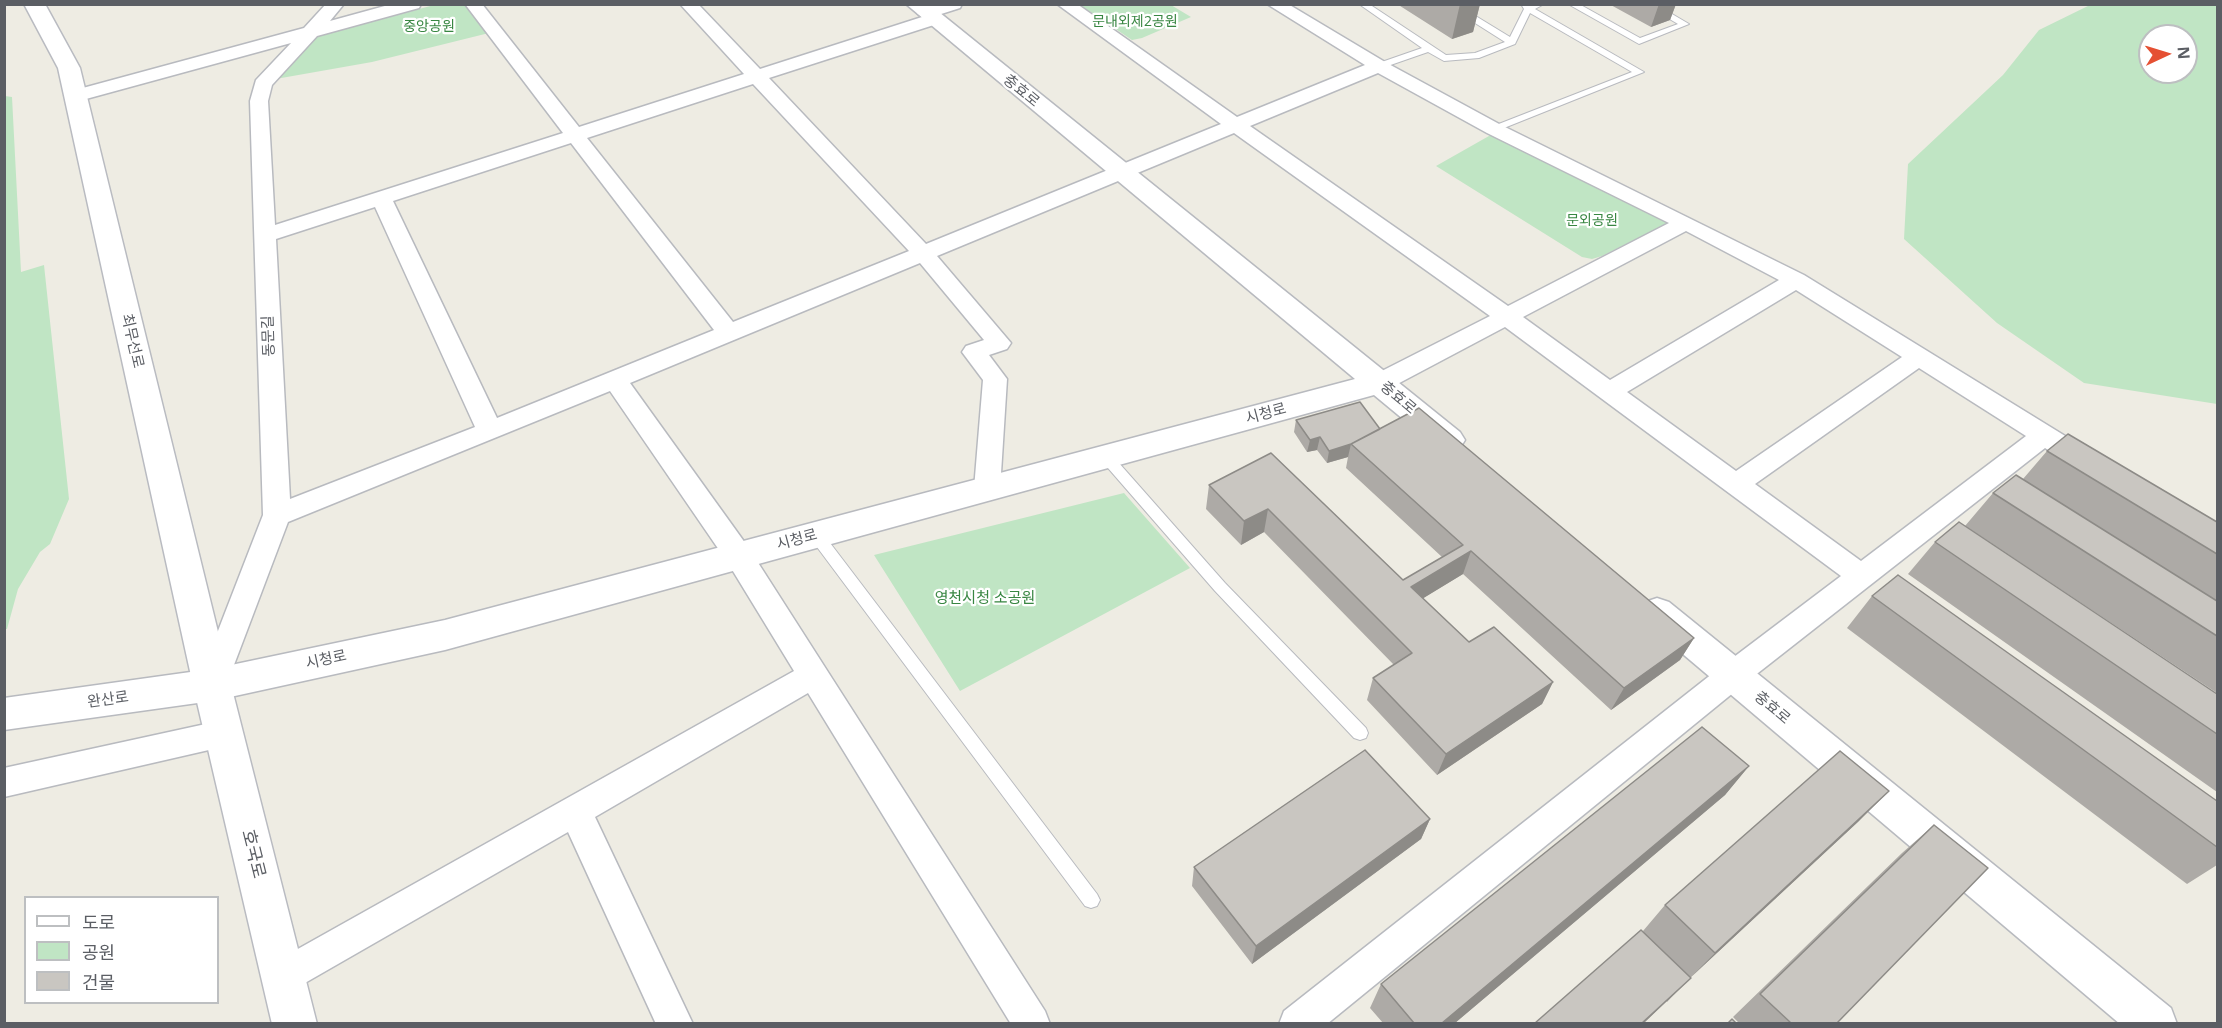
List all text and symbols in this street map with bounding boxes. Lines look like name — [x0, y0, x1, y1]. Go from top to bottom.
park label: 문내외제2공원 — [1092, 14, 1178, 30]
park label: 중앙공원 — [403, 19, 455, 35]
north arrow — [2138, 24, 2198, 84]
text: N — [2173, 46, 2195, 60]
street label: 충효로 — [999, 71, 1043, 111]
park label: 문외공원 — [1566, 213, 1618, 229]
street label: 최무선로 — [117, 312, 147, 370]
street label: 동문길 — [259, 315, 279, 357]
street label: 충효로 — [1376, 378, 1420, 418]
street label: 시청로 — [1244, 400, 1288, 428]
street label: 시청로 — [775, 526, 819, 554]
park label: 영천시청 소공원 — [935, 590, 1035, 608]
street label: 시청로 — [304, 647, 348, 673]
street label: 완산로 — [86, 688, 130, 712]
street label: 충효로 — [1750, 688, 1794, 728]
street label: 호국로 — [237, 827, 269, 881]
legend — [24, 896, 219, 1004]
text: 도로 — [82, 910, 115, 934]
text: 공원 — [82, 940, 115, 964]
text: 건물 — [82, 970, 115, 994]

